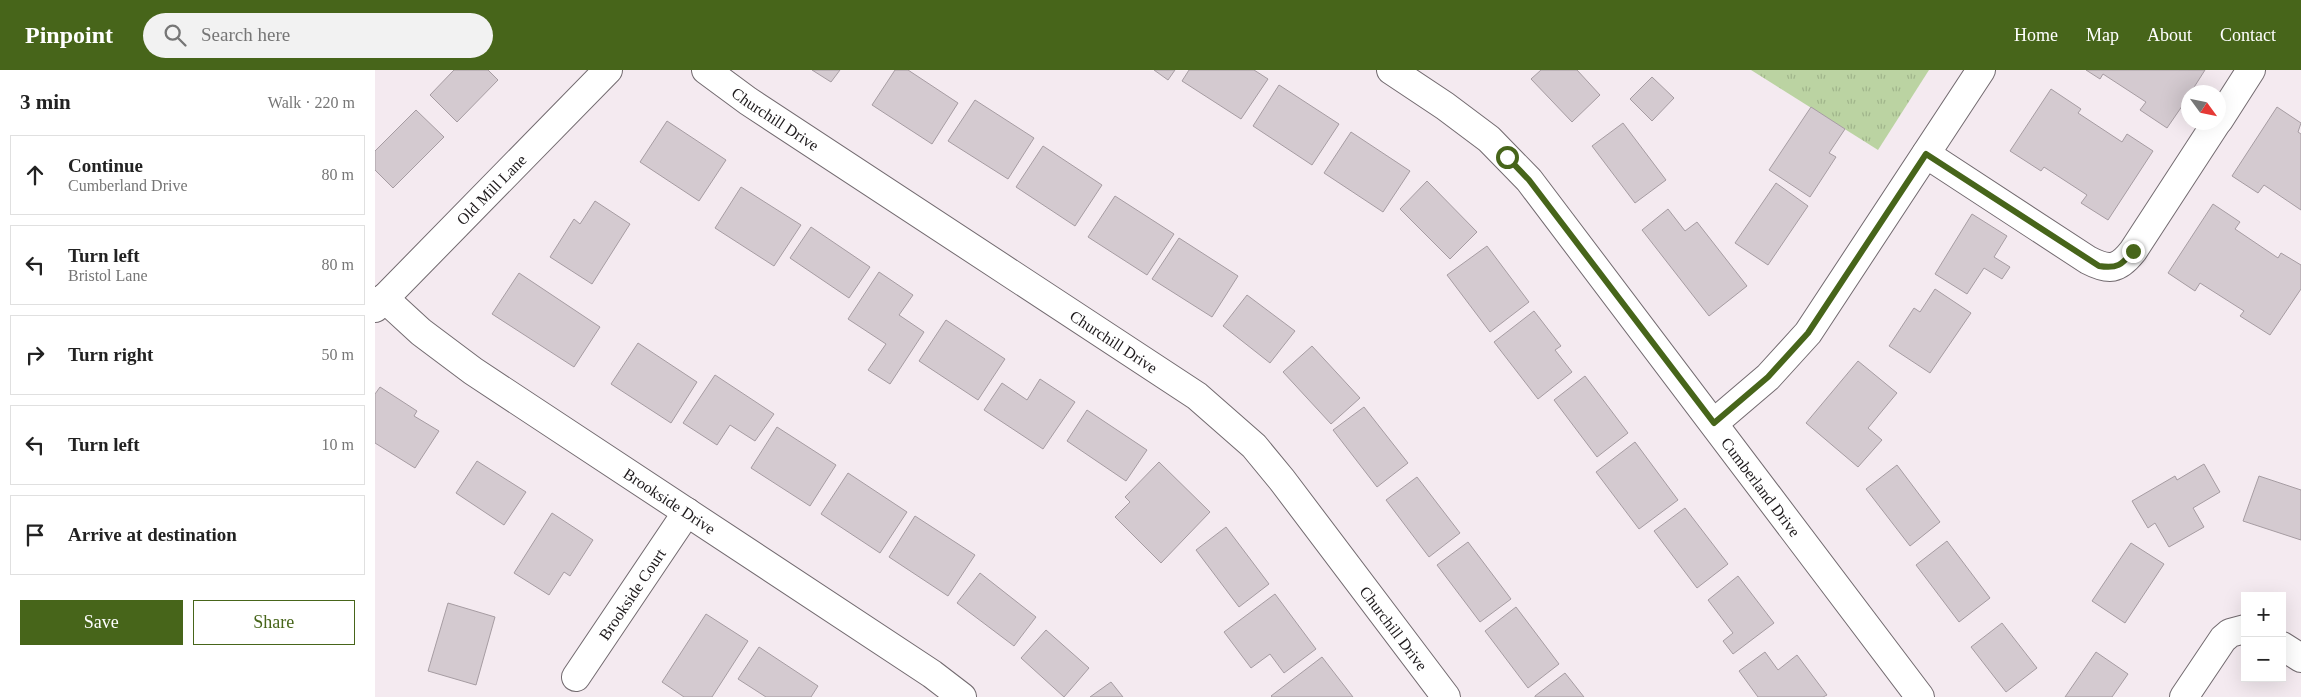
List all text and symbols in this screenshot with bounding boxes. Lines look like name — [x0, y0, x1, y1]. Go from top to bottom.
search box — [143, 13, 493, 58]
icon: search — [161, 21, 189, 49]
text: Pinpoint — [25, 22, 113, 48]
text: Search here — [201, 24, 290, 45]
text: Home — [2014, 25, 2058, 45]
text: Map — [2086, 25, 2119, 45]
text: About — [2147, 25, 2192, 45]
text: Contact — [2220, 25, 2276, 45]
street label: Churchill Drive — [729, 84, 822, 154]
north arrow — [2181, 85, 2226, 130]
text: 3 min — [20, 90, 71, 114]
text: Walk · 220 m — [268, 94, 355, 111]
route start — [1496, 146, 1519, 169]
street label: Old Mill Lane — [453, 151, 529, 228]
text: Continue — [68, 155, 143, 176]
icon: ahead — [21, 161, 49, 189]
text: 80 m — [322, 166, 354, 183]
text: Cumberland Drive — [68, 177, 188, 194]
route end — [2122, 240, 2145, 263]
text: Turn left — [68, 245, 140, 266]
icon: left — [21, 251, 49, 279]
text: 80 m — [322, 256, 354, 273]
text: Bristol Lane — [68, 267, 148, 284]
street label: Churchill Drive — [1067, 307, 1161, 376]
icon: right — [21, 341, 49, 369]
text: Turn right — [68, 344, 153, 365]
text: 50 m — [322, 346, 354, 363]
icon: left — [21, 431, 49, 459]
text: Turn left — [68, 434, 140, 455]
street label: Cumberland Drive — [1718, 434, 1804, 540]
text: 10 m — [322, 436, 354, 453]
street label: Brookside Drive — [621, 465, 719, 537]
icon: arrive — [21, 521, 49, 549]
text: Arrive at destination — [68, 524, 237, 545]
street label: Brookside Court — [595, 545, 669, 643]
street label: Churchill Drive — [1357, 583, 1431, 674]
map controls — [2241, 592, 2286, 682]
button: + — [2241, 592, 2286, 637]
button: Save — [20, 600, 183, 645]
button: Share — [193, 600, 355, 645]
button: − — [2241, 637, 2286, 682]

